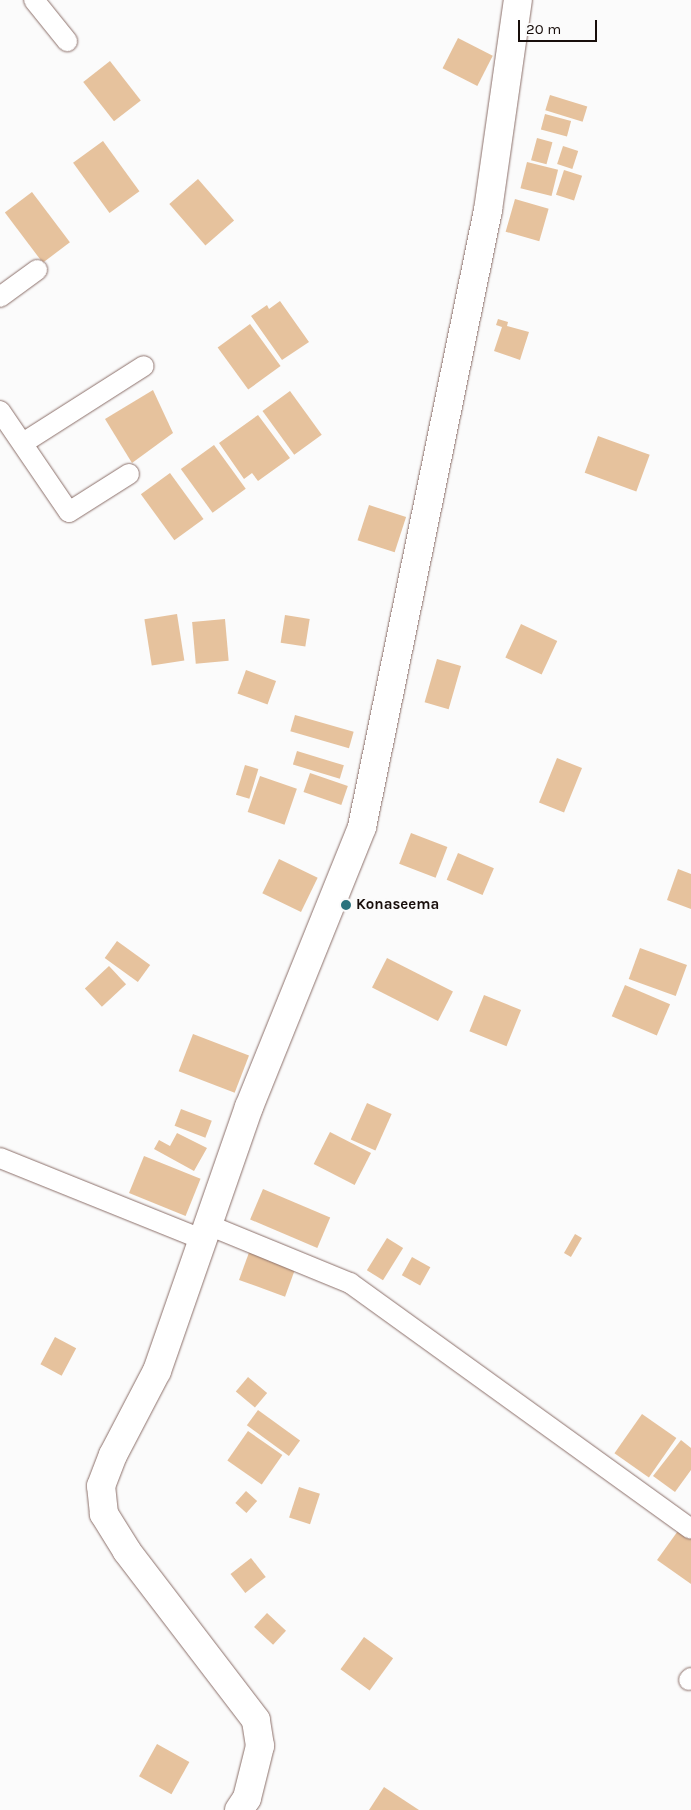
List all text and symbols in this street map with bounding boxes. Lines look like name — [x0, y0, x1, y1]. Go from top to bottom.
scale bar — [521, 10, 600, 42]
text: 20 m — [526, 20, 561, 38]
place label: Konaseema — [356, 896, 439, 914]
marker: Konaseema — [340, 899, 352, 911]

